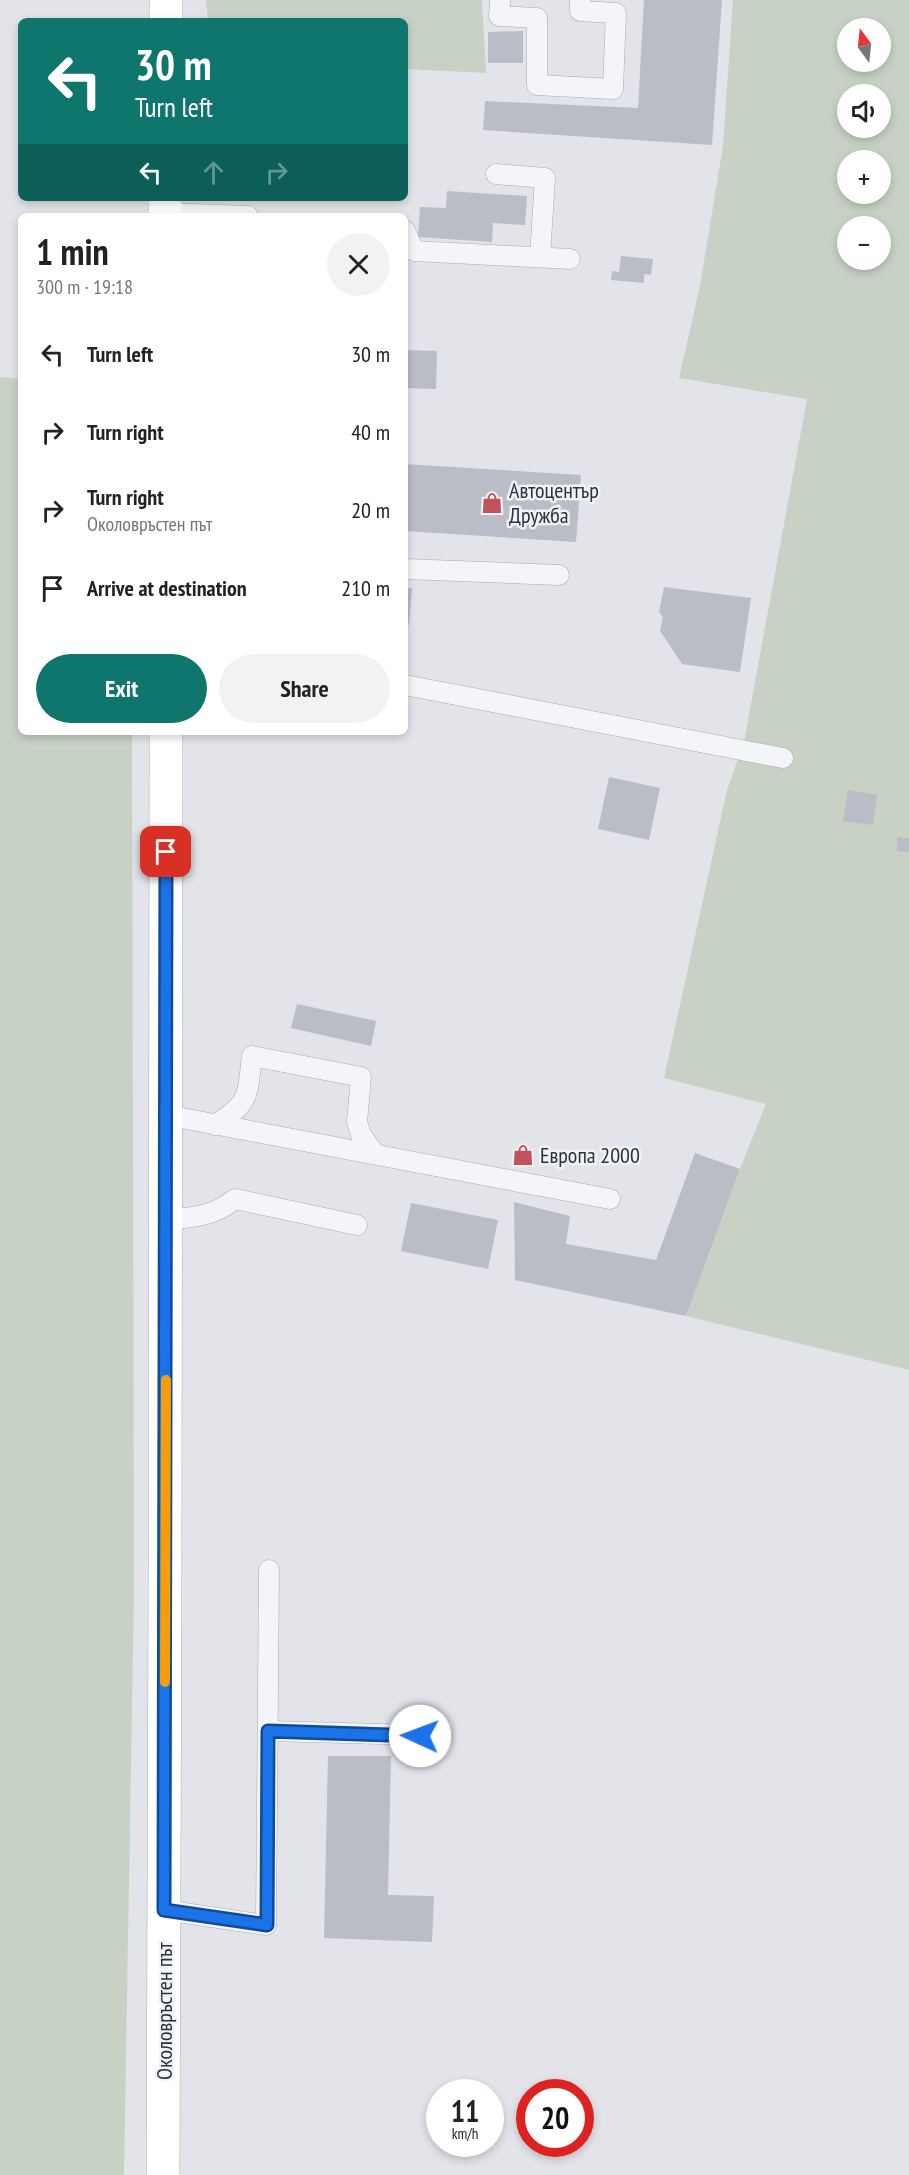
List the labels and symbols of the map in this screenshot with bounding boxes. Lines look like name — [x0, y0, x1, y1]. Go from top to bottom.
north arrow — [837, 18, 891, 72]
place label: Автоцентър Дружба — [509, 476, 599, 529]
shop icon: Автоцентър Дружба — [480, 491, 504, 515]
pin — [140, 826, 191, 877]
place label: Европа 2000 — [540, 1141, 640, 1169]
shop icon: Европа 2000 — [511, 1143, 535, 1167]
position arrow — [388, 1704, 452, 1768]
street label: Околовръстен път — [150, 1941, 178, 2080]
speed limit sign: 20 — [516, 2079, 594, 2157]

